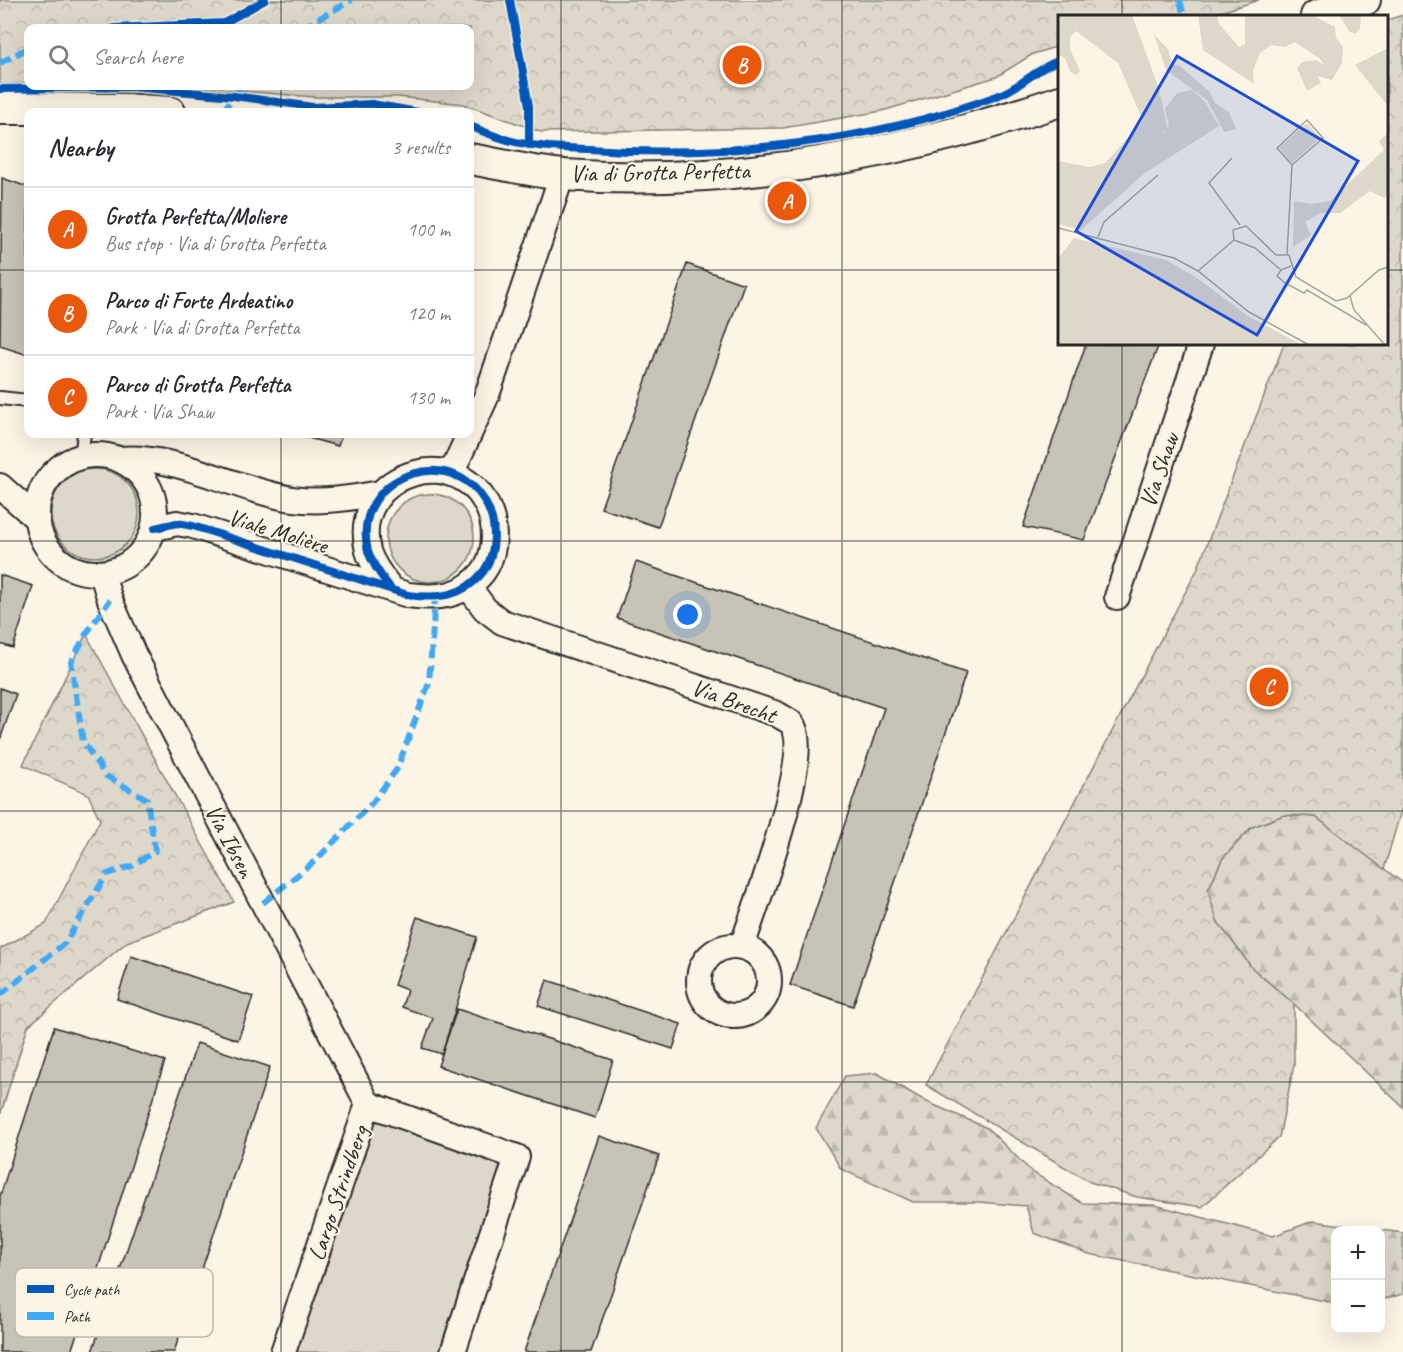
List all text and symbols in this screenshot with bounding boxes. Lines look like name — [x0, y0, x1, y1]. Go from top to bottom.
inset map — [1058, 15, 1388, 345]
search box — [24, 24, 474, 90]
icon: search — [45, 41, 78, 74]
pin: B — [722, 42, 762, 88]
text: Search here — [93, 43, 183, 71]
text: Nearby — [48, 131, 113, 164]
text: 3 results — [391, 135, 450, 160]
street label: Via di Grotta Perfetta — [570, 155, 751, 189]
pin: A — [768, 178, 806, 224]
text: Grotta Perfetta/Moliere — [105, 203, 286, 231]
text: A — [62, 217, 73, 242]
text: 100 m — [407, 217, 450, 242]
text: Bus stop · Via di Grotta Perfetta — [105, 231, 325, 256]
text: Parco di Forte Ardeatino — [105, 287, 292, 315]
text: B — [62, 301, 73, 326]
text: 120 m — [407, 301, 450, 326]
text: Park · Via di Grotta Perfetta — [105, 315, 300, 340]
text: Parco di Grotta Perfetta — [105, 371, 291, 399]
text: C — [63, 385, 72, 410]
text: 130 m — [407, 385, 450, 410]
text: Park · Via Shaw — [105, 399, 214, 424]
street label: Via Shaw — [1132, 427, 1186, 511]
street label: Viale Molière — [225, 502, 333, 561]
your location — [673, 600, 702, 629]
pin: C — [1250, 664, 1288, 710]
street label: Via Brecht — [688, 672, 782, 731]
street label: Via Ibsen — [198, 799, 262, 884]
street label: Largo Strindberg — [301, 1120, 376, 1264]
map controls — [1331, 1226, 1385, 1334]
button: + — [1331, 1226, 1385, 1280]
legend — [15, 1268, 213, 1337]
text: Cycle path — [64, 1280, 120, 1300]
button: − — [1331, 1280, 1385, 1334]
text: Path — [64, 1307, 91, 1327]

